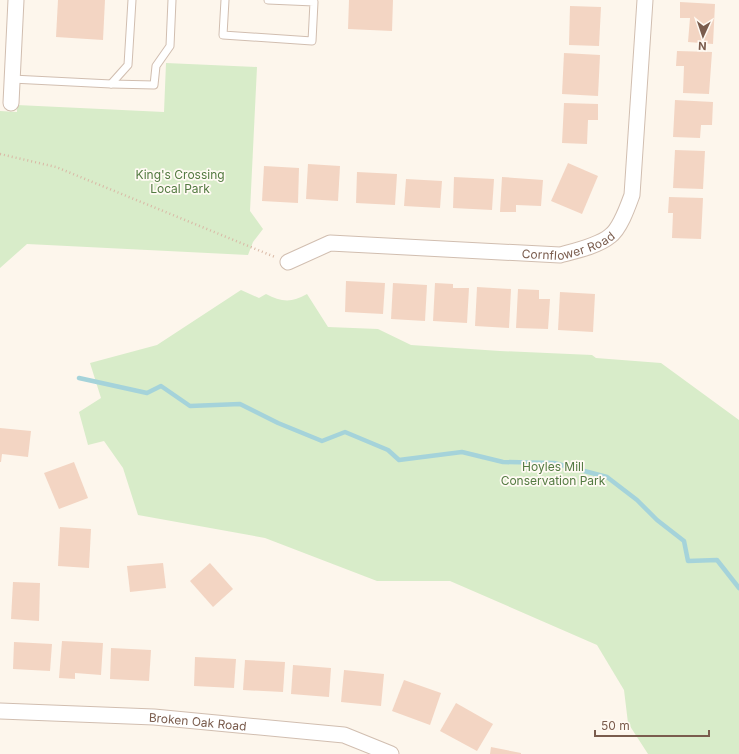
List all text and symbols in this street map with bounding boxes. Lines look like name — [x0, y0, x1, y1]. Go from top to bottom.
north arrow — [683, 16, 723, 56]
text: N — [698, 39, 707, 53]
park label: King's Crossing Local Park — [135, 167, 225, 196]
street label: Cornflower Road — [521, 228, 618, 263]
park label: Hoyles Mill Conservation Park — [501, 459, 606, 488]
street label: Broken Oak Road — [149, 709, 247, 733]
scale bar — [595, 712, 709, 738]
text: 50 m — [601, 718, 630, 733]

